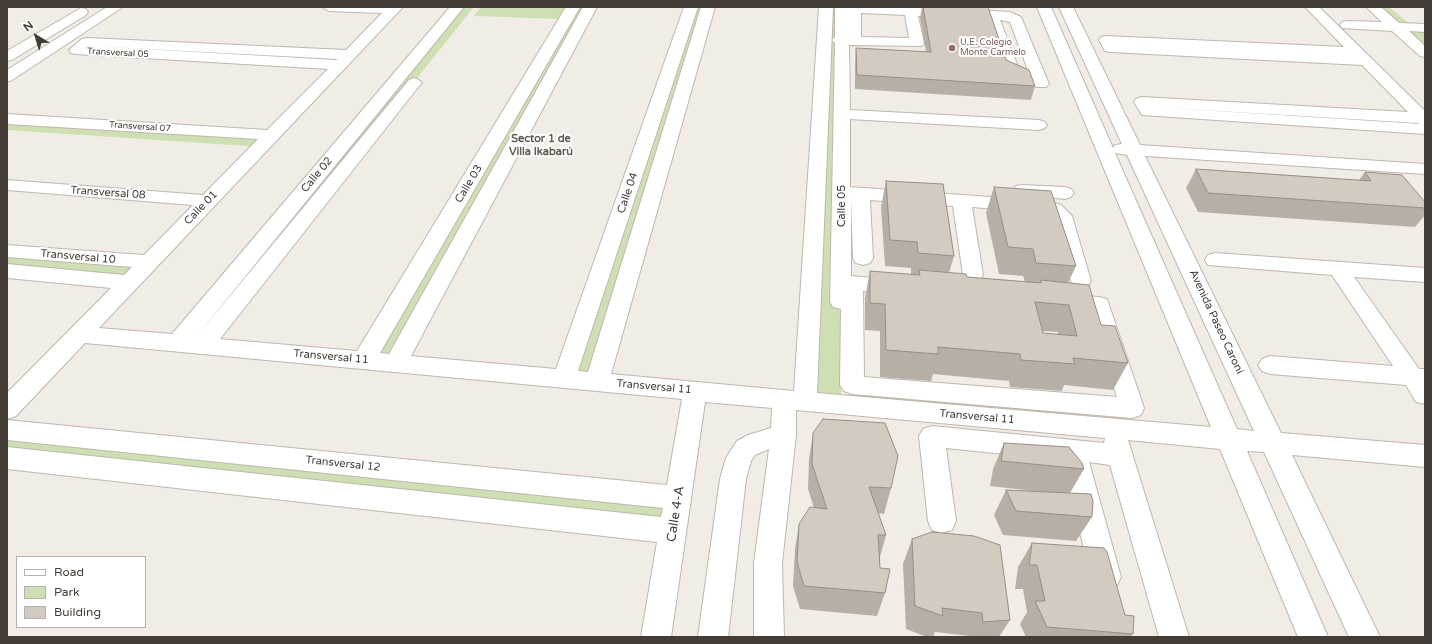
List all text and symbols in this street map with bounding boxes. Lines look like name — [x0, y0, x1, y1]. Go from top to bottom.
north arrow — [16, 16, 56, 56]
text: N — [21, 18, 36, 34]
place label: U.E. Colegio Monte Carmelo — [960, 38, 1026, 59]
marker: U.E. Colegio Monte Carmelo — [947, 43, 957, 53]
street label: Transversal 05 — [87, 46, 149, 60]
street label: Transversal 07 — [109, 119, 171, 135]
district label: Sector 1 de Villa Ikabarú — [509, 132, 573, 158]
street label: Calle 02 — [298, 155, 336, 195]
street label: Calle 03 — [452, 163, 486, 205]
street label: Calle 04 — [615, 171, 641, 215]
street label: Transversal 08 — [70, 184, 146, 202]
street label: Calle 05 — [835, 185, 849, 227]
street label: Calle 01 — [182, 188, 220, 228]
street label: Transversal 10 — [40, 247, 116, 267]
street label: Avenida Paseo Caroní — [1186, 268, 1246, 376]
street label: Transversal 11 — [293, 347, 369, 367]
street label: Transversal 11 — [616, 377, 692, 397]
street label: Transversal 11 — [939, 407, 1015, 427]
street label: Transversal 12 — [305, 453, 381, 475]
street label: Calle 4-A — [664, 485, 688, 543]
legend — [16, 556, 146, 628]
text: Road — [54, 565, 84, 579]
text: Park — [54, 585, 80, 599]
text: Building — [54, 605, 101, 619]

